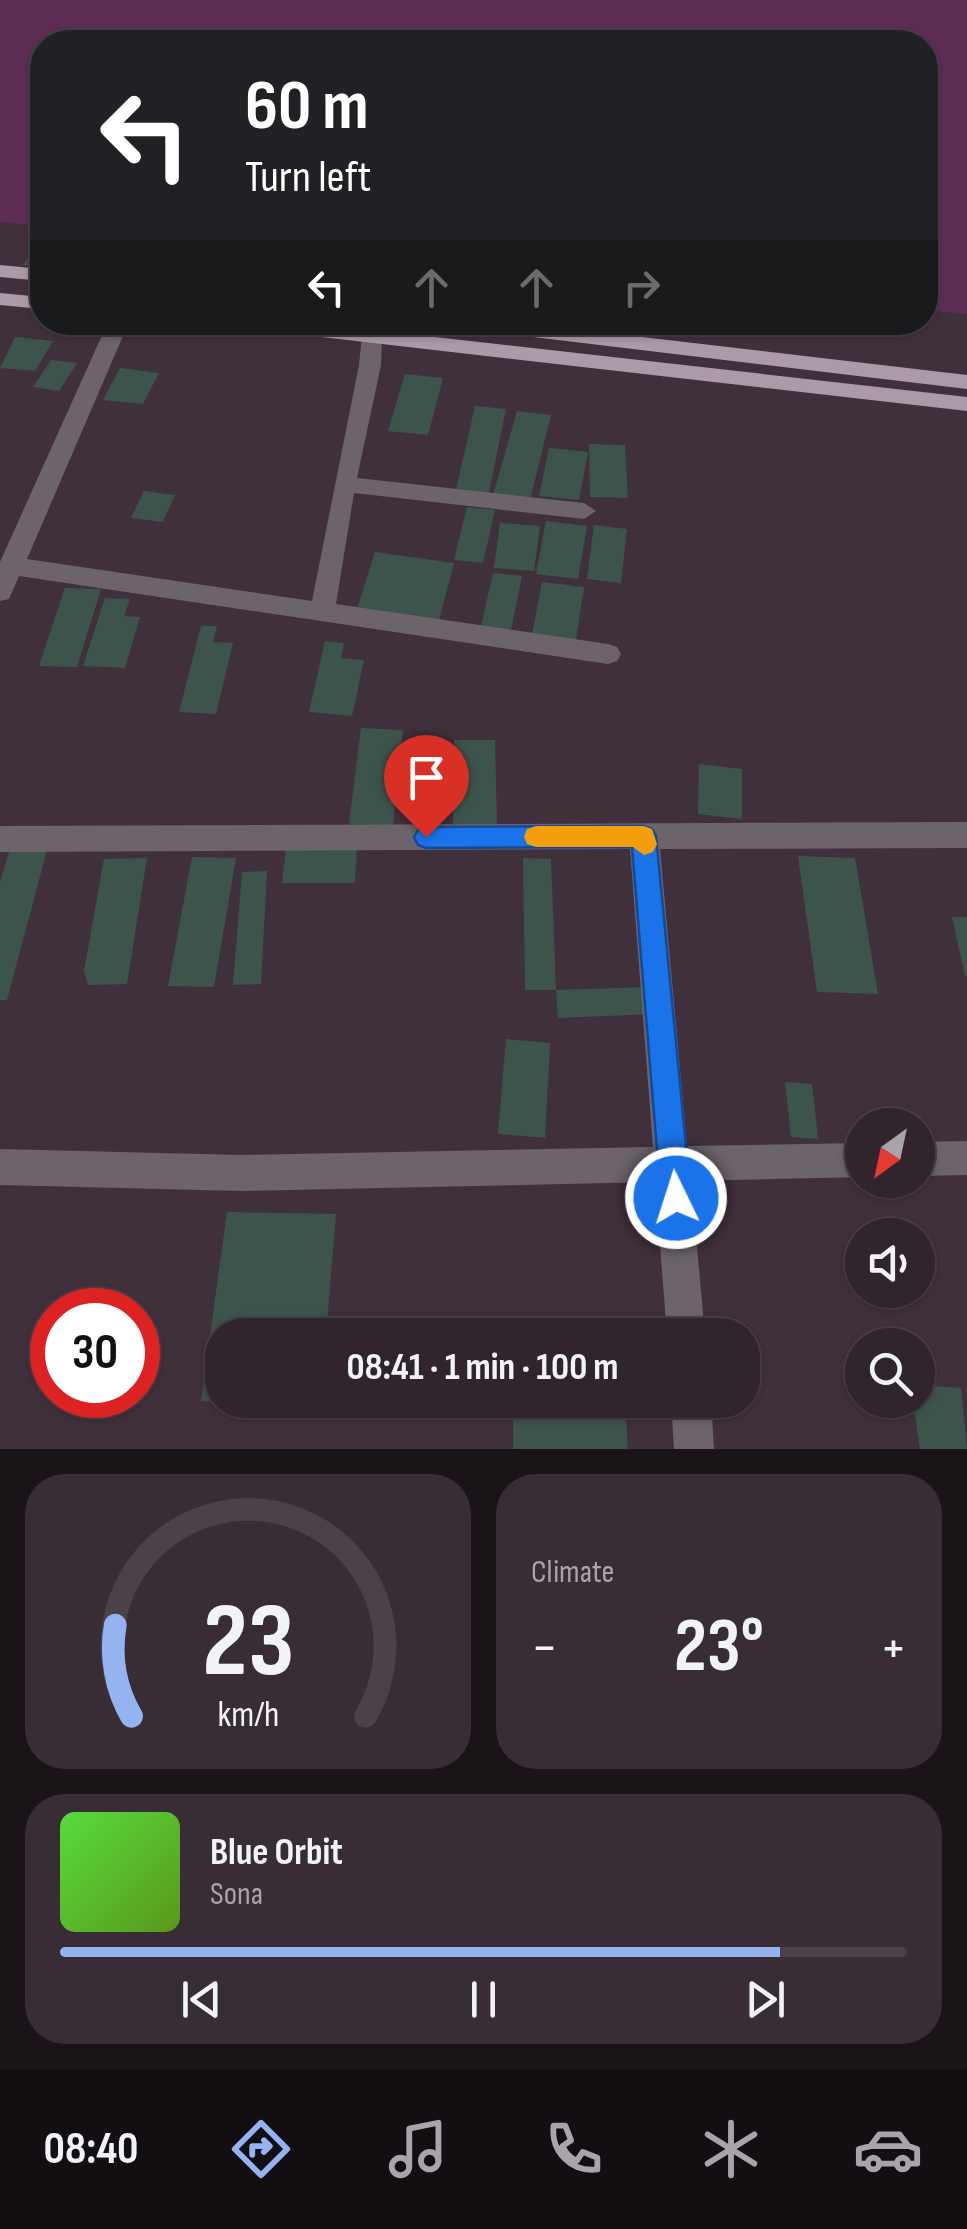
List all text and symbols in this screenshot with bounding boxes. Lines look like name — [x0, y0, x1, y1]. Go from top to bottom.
text: 60 m — [245, 65, 369, 149]
icon: left — [80, 70, 210, 200]
text: Turn left — [245, 150, 371, 205]
icon: left — [299, 260, 354, 315]
icon: ahead — [404, 260, 459, 315]
icon: ahead — [509, 260, 564, 315]
icon: right — [614, 260, 669, 315]
pin — [384, 735, 469, 838]
icon: arrive — [399, 750, 454, 805]
north arrow — [845, 1108, 935, 1198]
map controls — [845, 1108, 935, 1418]
position arrow — [624, 1146, 728, 1250]
button: sound — [845, 1218, 935, 1308]
speed limit sign: 30 — [30, 1288, 160, 1418]
button: search — [845, 1328, 935, 1418]
text: 08:41 · 1 min · 100 m — [347, 1345, 618, 1390]
text: Climate — [531, 1553, 614, 1592]
text: 23 — [202, 1580, 294, 1705]
text: 23° — [674, 1602, 764, 1693]
text: − — [531, 1615, 558, 1682]
text: + — [880, 1615, 907, 1682]
text: km/h — [217, 1694, 279, 1737]
text: Blue Orbit — [210, 1830, 343, 1875]
text: Sona — [210, 1875, 263, 1914]
icon: previous — [174, 1972, 229, 2027]
icon: pause — [456, 1972, 511, 2027]
icon: next — [738, 1972, 793, 2027]
icon: directions — [226, 2114, 296, 2184]
icon: music — [383, 2114, 453, 2184]
icon: phone — [539, 2114, 609, 2184]
icon: climate — [696, 2114, 766, 2184]
icon: car — [853, 2114, 923, 2184]
text: 08:40 — [43, 2122, 139, 2177]

